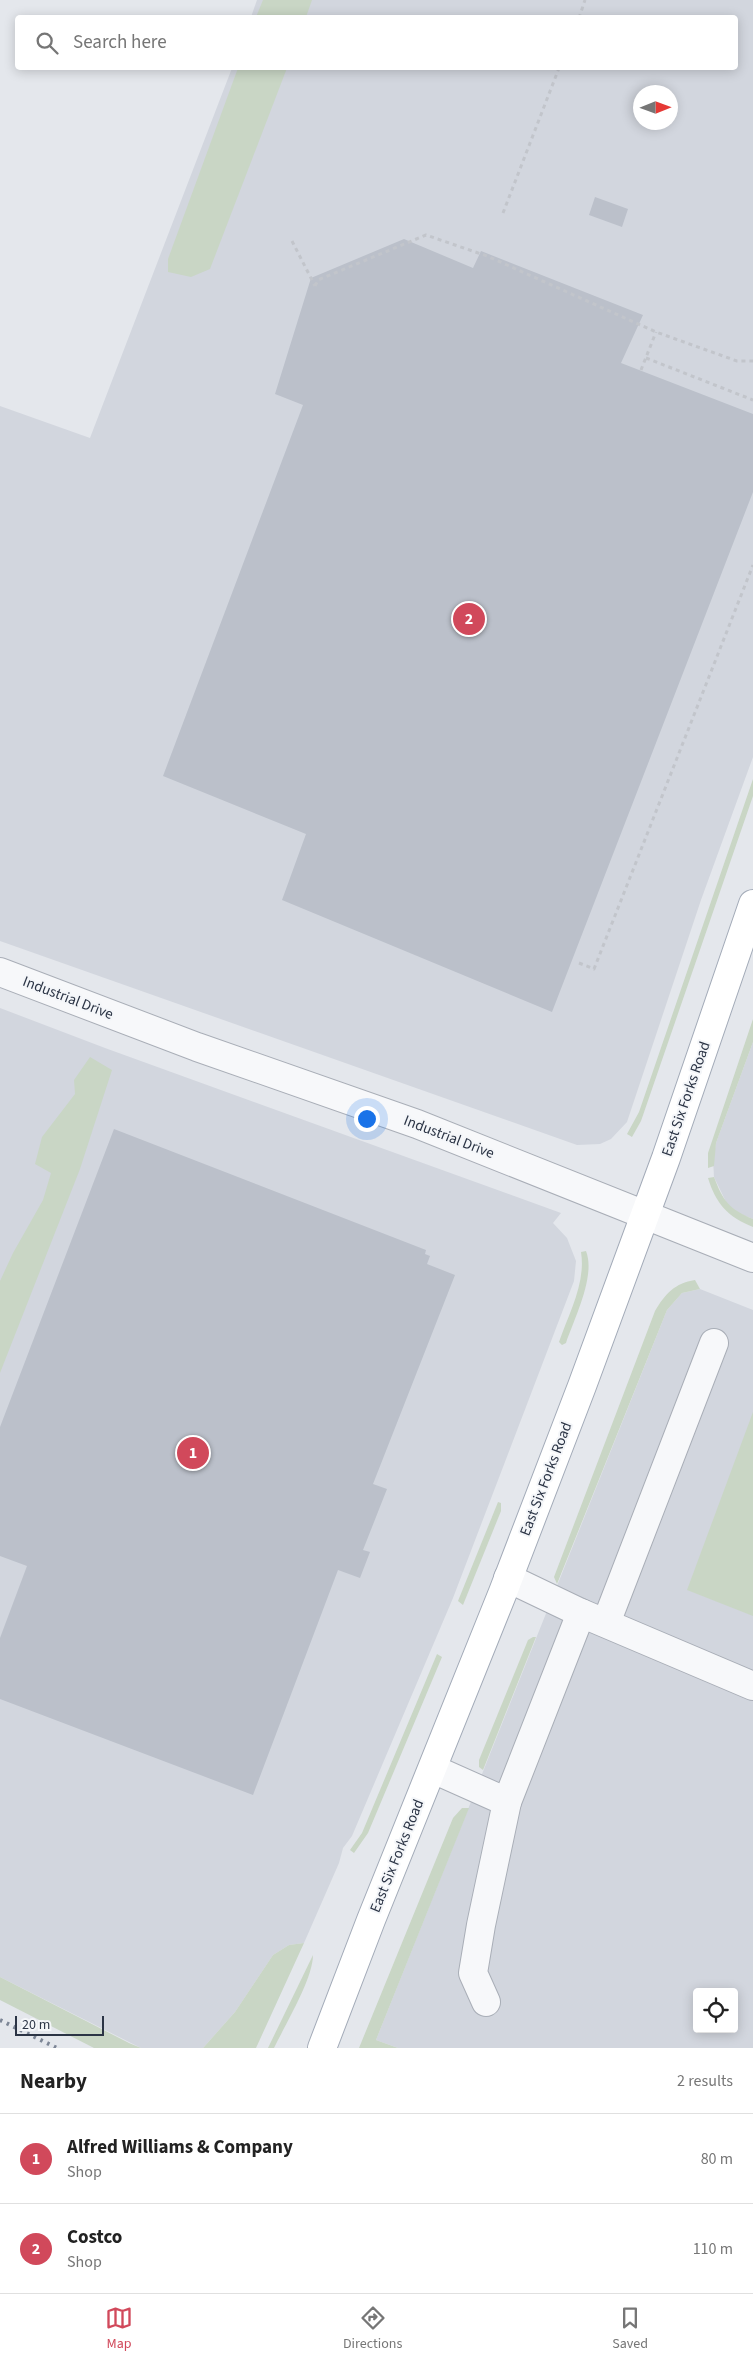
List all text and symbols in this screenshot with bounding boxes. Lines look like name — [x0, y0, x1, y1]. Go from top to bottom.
search box — [15, 15, 738, 70]
icon: search — [33, 29, 61, 57]
text: Search here — [73, 29, 167, 56]
north arrow — [633, 85, 678, 130]
pin: 2 — [453, 600, 485, 638]
street label: Industrial Drive — [20, 971, 116, 1025]
street label: East Six Forks Road — [656, 1039, 716, 1159]
your location — [354, 1106, 380, 1132]
street label: Industrial Drive — [401, 1110, 497, 1164]
street label: East Six Forks Road — [515, 1419, 577, 1539]
pin: 1 — [177, 1434, 209, 1472]
street label: East Six Forks Road — [365, 1796, 429, 1916]
map controls — [693, 1988, 738, 2033]
button: locate — [693, 1988, 738, 2033]
scale bar — [15, 2013, 104, 2036]
text: 20 m — [22, 2015, 50, 2035]
text: Nearby — [20, 2066, 87, 2096]
text: 2 results — [677, 2070, 733, 2092]
text: Alfred Williams & Company — [67, 2134, 293, 2161]
text: 1 — [32, 2148, 40, 2170]
text: 80 m — [701, 2148, 733, 2170]
text: Shop — [67, 2161, 102, 2183]
text: Costco — [67, 2224, 122, 2251]
text: 2 — [32, 2238, 40, 2260]
text: 110 m — [693, 2238, 733, 2260]
text: Shop — [67, 2251, 102, 2273]
tab: Map — [105, 2304, 133, 2354]
tab: Directions — [343, 2304, 402, 2354]
tab: Saved — [612, 2304, 648, 2354]

